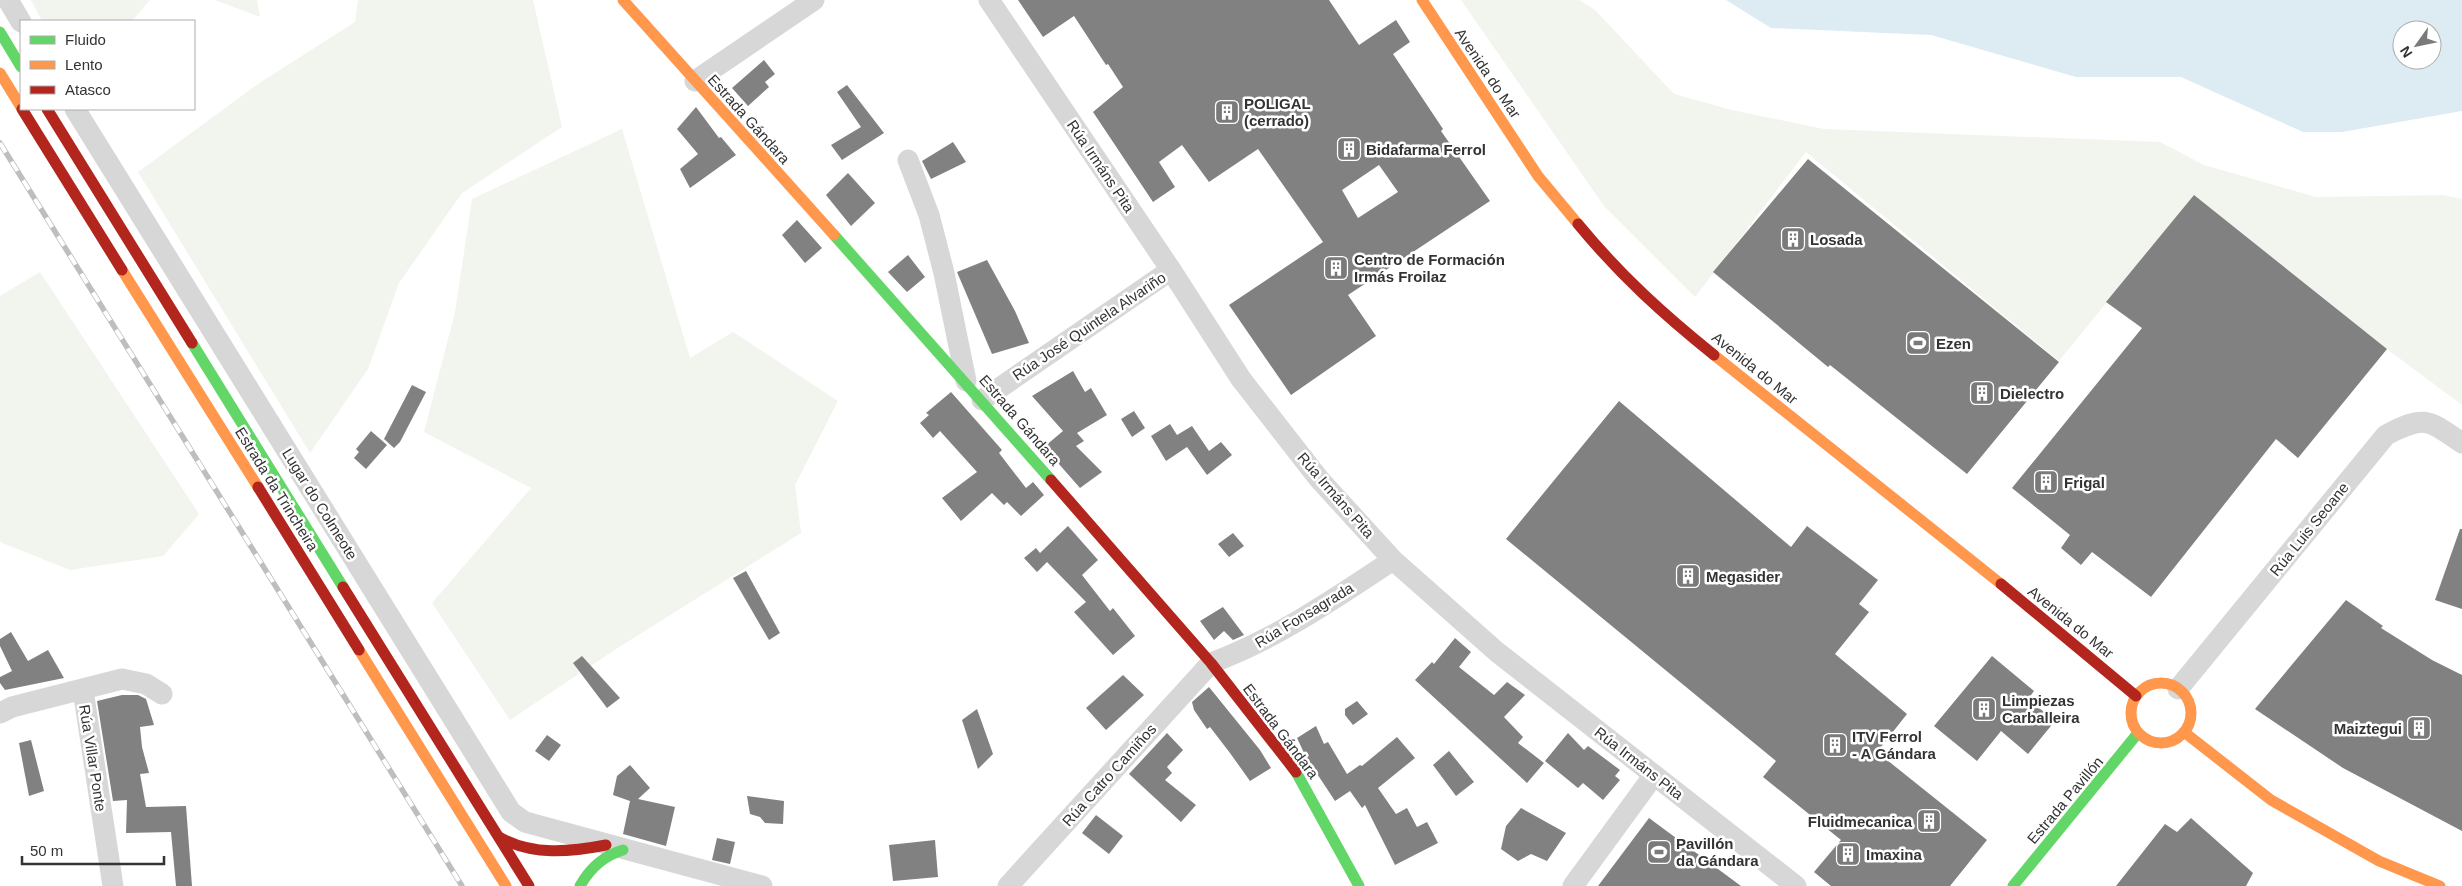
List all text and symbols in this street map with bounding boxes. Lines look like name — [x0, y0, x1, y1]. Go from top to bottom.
legend — [20, 20, 195, 110]
north arrow — [2392, 20, 2442, 70]
street label: Avenida do Mar — [1452, 25, 1524, 121]
text: Fluido — [65, 31, 106, 48]
text: N — [2397, 43, 2416, 61]
text: Lento — [65, 56, 103, 73]
street label: Estrada Gándara — [704, 71, 794, 168]
text: Atasco — [65, 81, 111, 98]
place label: POLIGAL (cerrado) — [1244, 95, 1311, 129]
building icon: POLIGAL (cerrado) — [1214, 99, 1240, 125]
street label: Rúa Irmáns Pita — [1064, 117, 1138, 216]
building icon: Bidafarma Ferrol — [1336, 136, 1362, 162]
place label: Bidafarma Ferrol — [1366, 141, 1486, 158]
building icon: Losada — [1780, 226, 1806, 252]
place label: Losada — [1810, 231, 1863, 248]
place label: Centro de Formación Irmás Froilaz — [1354, 251, 1505, 285]
building icon: Centro de Formación Irmás Froilaz — [1323, 255, 1349, 281]
street label: Rúa José Quintela Alvariño — [1009, 268, 1169, 384]
street label: Avenida do Mar — [1709, 328, 1801, 408]
sports icon: Ezen — [1905, 330, 1931, 356]
place label: Ezen — [1936, 335, 1971, 352]
street label: Estrada Gándara — [976, 371, 1064, 469]
building icon: Dielectro — [1969, 380, 1995, 406]
place label: Dielectro — [2000, 385, 2064, 402]
street label: Estrada da Trincheira — [232, 424, 322, 555]
street label: Lugar do Colmeote — [279, 445, 361, 563]
street label: Rúa Irmáns Pita — [1294, 449, 1378, 542]
building icon: Frigal — [2033, 469, 2059, 495]
place label: Frigal — [2064, 474, 2105, 491]
street label: Rúa Luis Seoane — [2266, 479, 2352, 579]
building icon: Megasider — [1675, 563, 1701, 589]
place label: Megasider — [1706, 568, 1780, 585]
street label: Rúa Fonsagrada — [1252, 579, 1357, 651]
street label: Avenida do Mar — [2025, 582, 2117, 662]
street label: Estrada Gándara — [1240, 680, 1323, 782]
place label: Limpiezas Carballeira — [2002, 692, 2080, 726]
building icon: Limpiezas Carballeira — [1971, 696, 1997, 722]
street label: Rúa Villar Ponte — [76, 703, 110, 813]
building icon: Maiztegui — [2406, 715, 2432, 741]
street label: Rúa Catro Camiños — [1059, 720, 1159, 830]
place label: Maiztegui — [2334, 720, 2402, 737]
street label: Rúa Irmáns Pita — [1591, 723, 1687, 803]
place label: ITV Ferrol - A Gándara — [1852, 728, 1937, 762]
building icon: ITV Ferrol - A Gándara — [1822, 732, 1848, 758]
street label: Estrada Pavillón — [2024, 753, 2106, 847]
building icon: Fluidmecanica — [1916, 808, 1942, 834]
place label: Fluidmecanica — [1808, 813, 1913, 830]
scale bar — [22, 834, 165, 866]
place label: Pavillón da Gándara — [1676, 835, 1759, 869]
sports icon: Pavillón da Gándara — [1646, 839, 1672, 865]
building icon: Imaxina — [1835, 841, 1861, 867]
text: 50 m — [30, 842, 63, 859]
place label: Imaxina — [1866, 846, 1923, 863]

